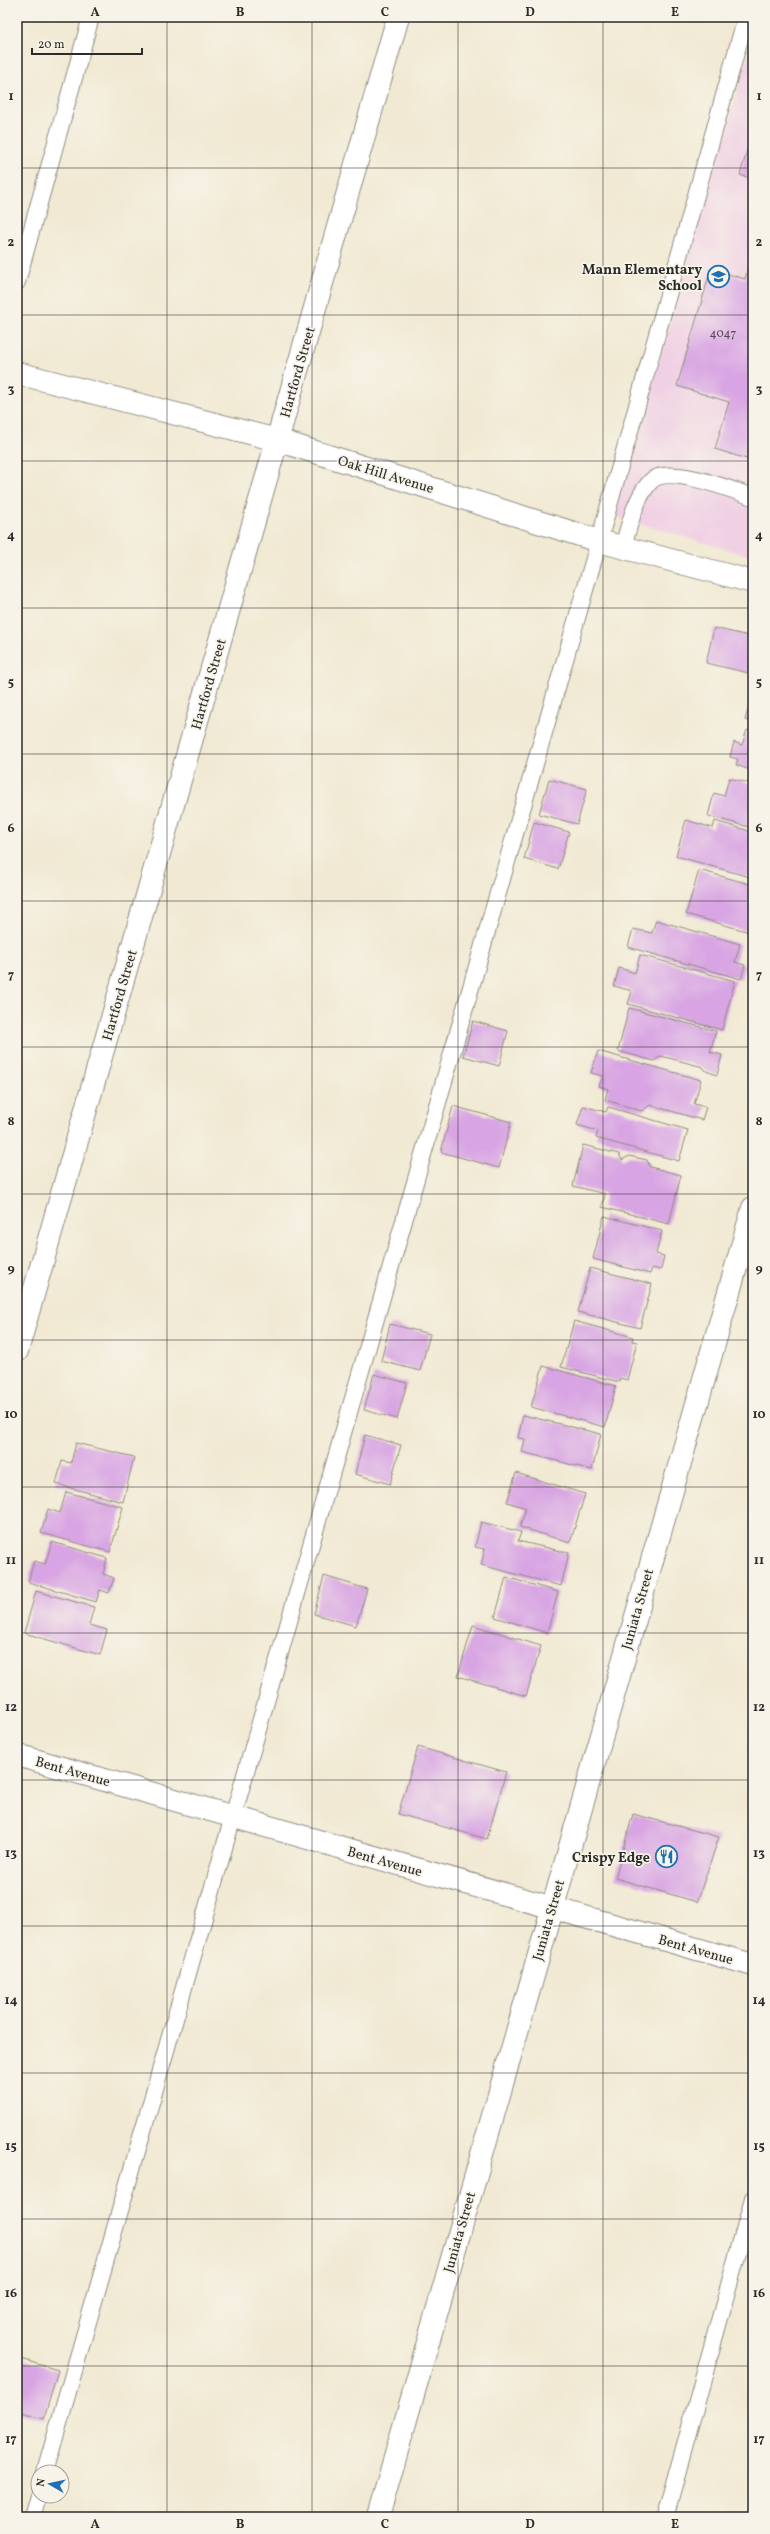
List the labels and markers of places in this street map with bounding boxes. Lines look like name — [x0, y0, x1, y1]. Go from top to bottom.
place label: Mann Elementary School — [582, 261, 702, 296]
school or university icon: Mann Elementary School — [705, 264, 731, 290]
restaurant icon: Crispy Edge — [653, 1844, 679, 1870]
place label: Crispy Edge — [572, 1849, 650, 1868]

